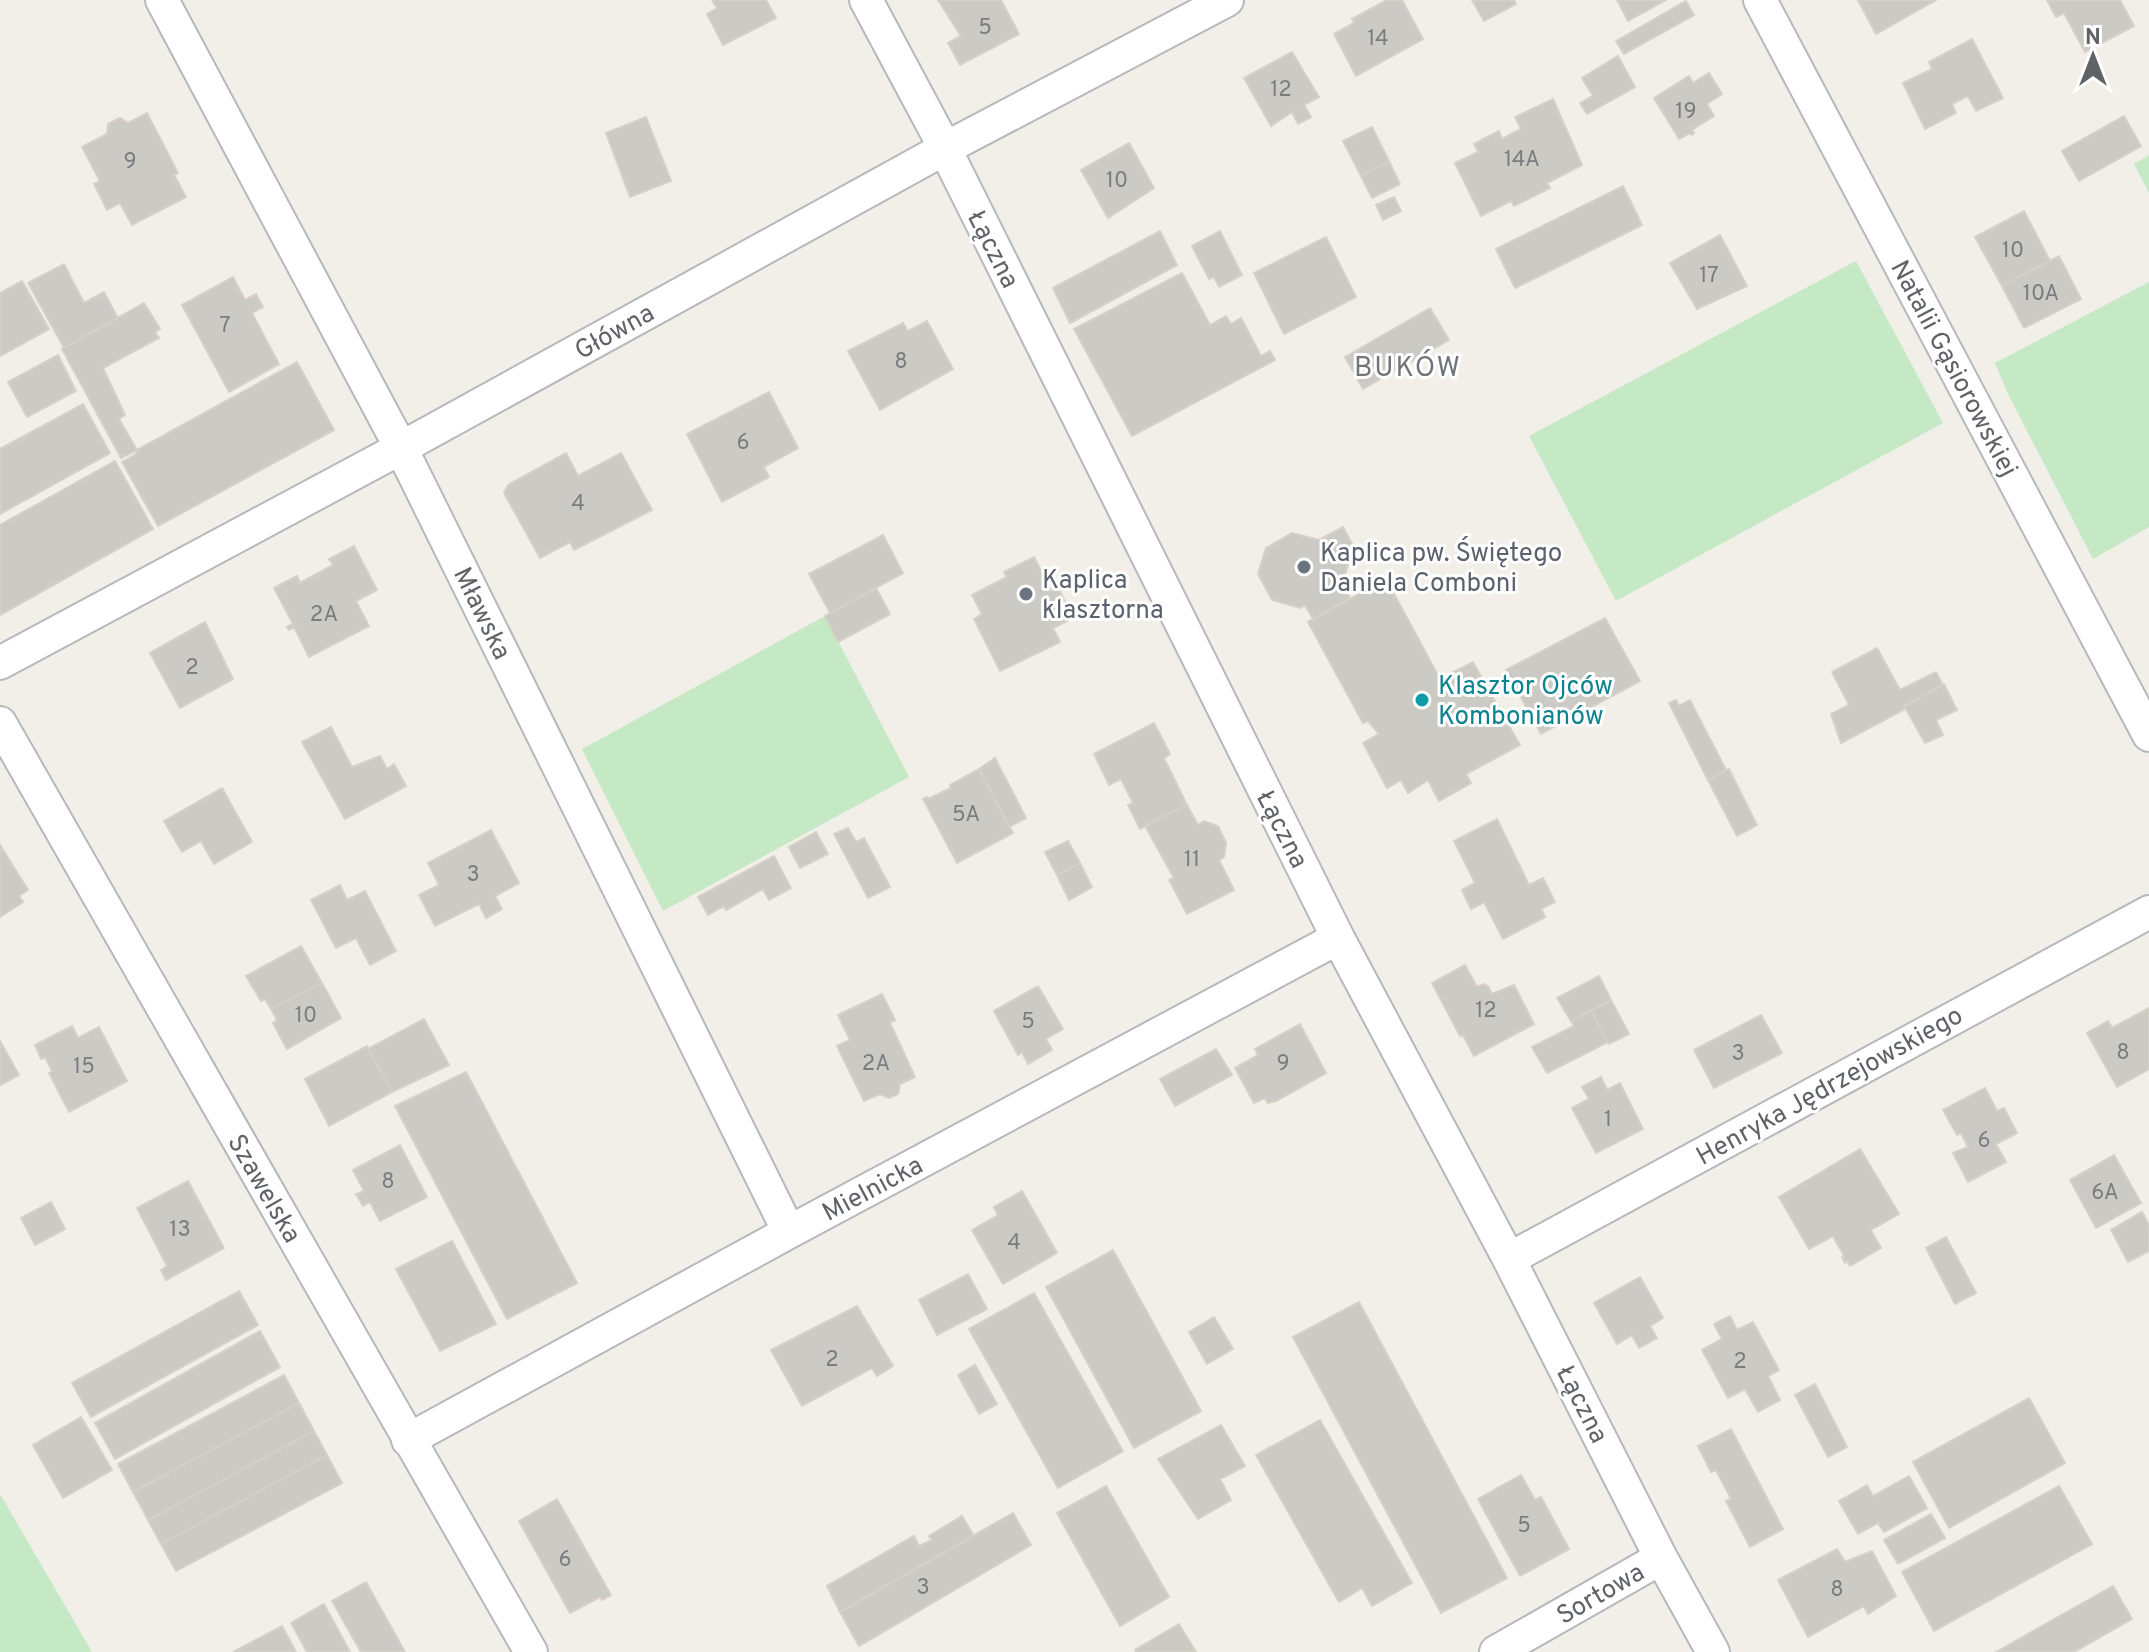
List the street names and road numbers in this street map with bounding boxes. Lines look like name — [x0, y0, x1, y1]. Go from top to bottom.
street label: Łączna — [958, 206, 1025, 295]
street label: Natalii Gąsiorowskiej — [1882, 255, 2024, 483]
street label: Główna — [569, 298, 661, 369]
street label: Mławska — [444, 563, 517, 666]
street label: Łączna — [1247, 786, 1314, 875]
street label: Henryka Jędrzejowskiego — [1691, 1000, 1969, 1174]
street label: Szawelska — [218, 1129, 307, 1250]
street label: Mielnicka — [817, 1150, 929, 1230]
street label: Łączna — [1547, 1361, 1614, 1450]
street label: Sortowa — [1552, 1557, 1651, 1633]

